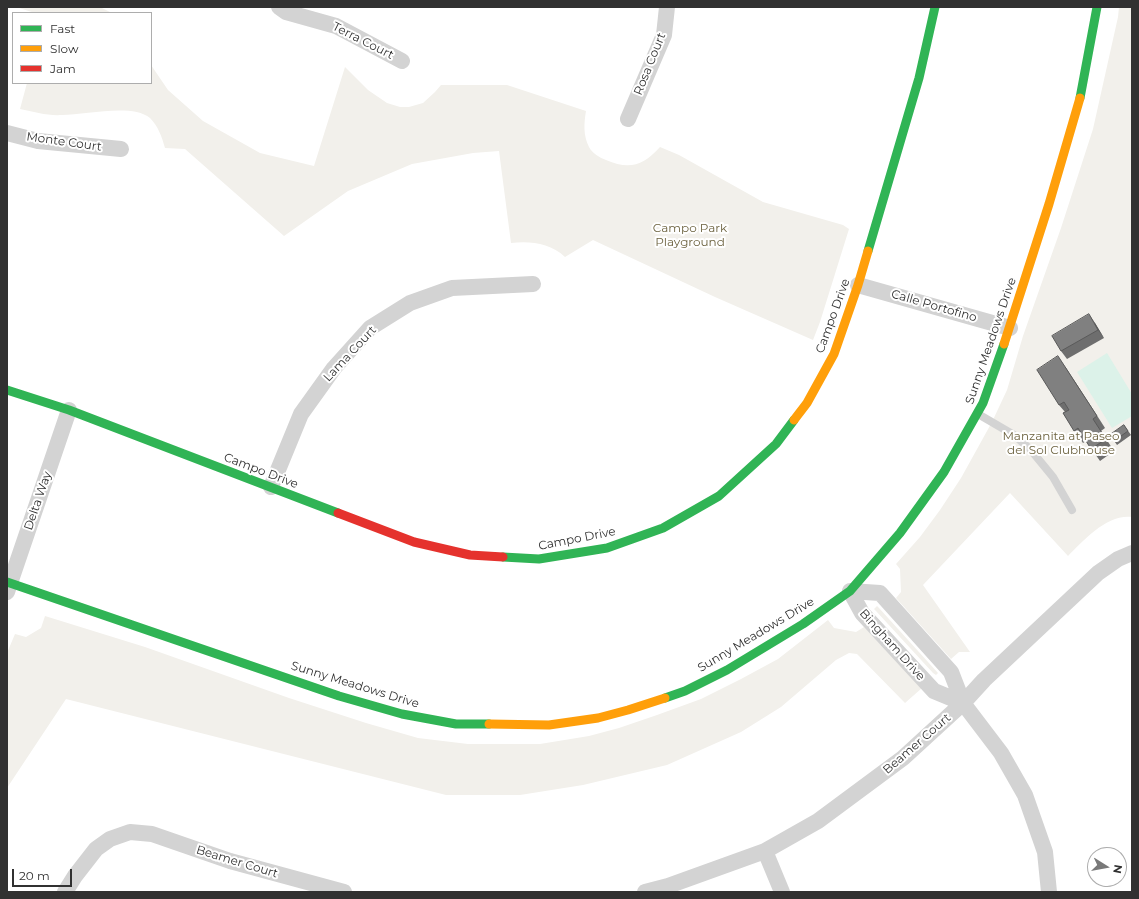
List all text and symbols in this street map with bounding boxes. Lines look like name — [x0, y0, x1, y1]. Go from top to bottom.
legend — [12, 12, 152, 84]
street label: Terra Court — [330, 20, 396, 62]
text: Fast — [50, 21, 75, 36]
street label: Rosa Court — [631, 31, 669, 97]
text: Slow — [50, 41, 79, 56]
text: Jam — [50, 61, 76, 76]
street label: Monte Court — [25, 130, 103, 154]
park label: Campo Park Playground — [653, 221, 727, 249]
street label: Sunny Meadows Drive — [963, 276, 1019, 406]
street label: Campo Drive — [813, 277, 853, 355]
street label: Calle Portofino — [890, 287, 978, 325]
street label: Lama Court — [321, 323, 379, 385]
park label: Manzanita at Paseo del Sol Clubhouse — [1002, 429, 1120, 457]
street label: Campo Drive — [222, 450, 300, 492]
street label: Delta Way — [21, 470, 55, 532]
street label: Campo Drive — [537, 524, 617, 554]
street label: Sunny Meadows Drive — [695, 595, 817, 675]
street label: Bingham Drive — [856, 606, 928, 684]
street label: Sunny Meadows Drive — [289, 659, 421, 711]
street label: Beamer Court — [880, 711, 954, 777]
street label: Beamer Court — [194, 843, 280, 881]
north arrow — [1087, 847, 1127, 887]
scale bar — [14, 861, 74, 887]
text: N — [1110, 863, 1126, 875]
text: 20 m — [19, 868, 50, 883]

